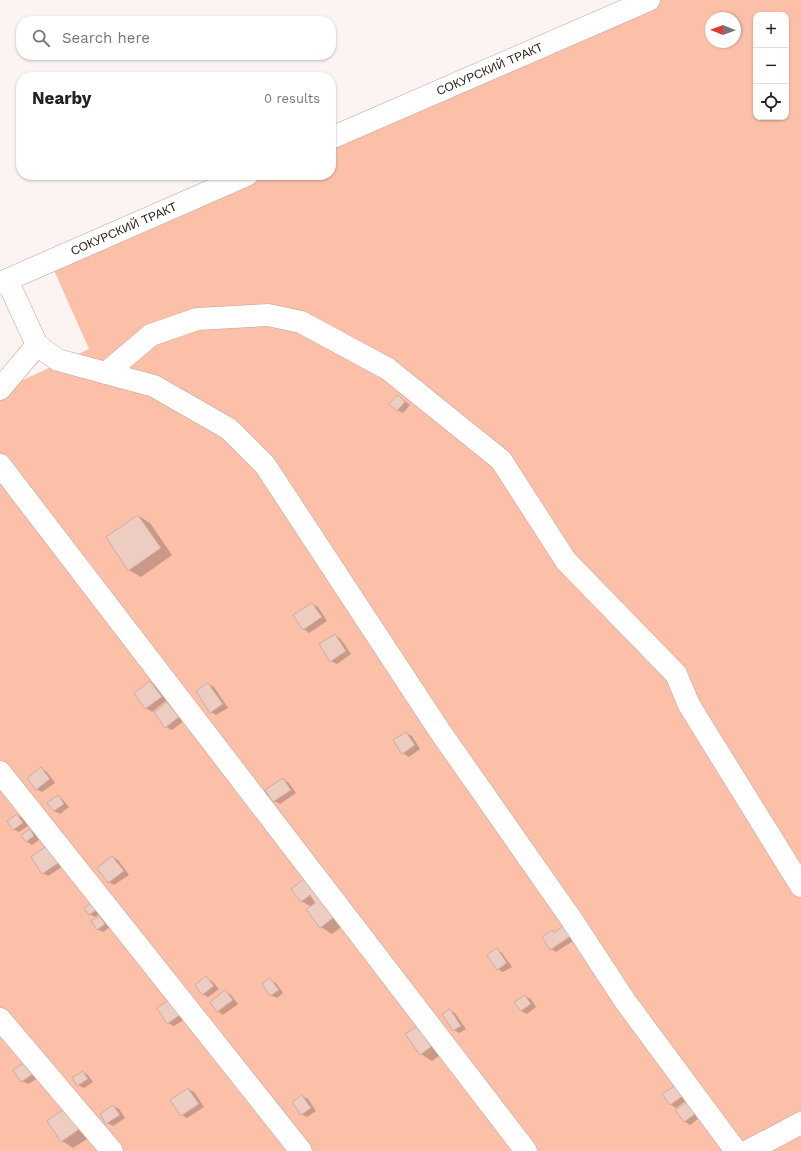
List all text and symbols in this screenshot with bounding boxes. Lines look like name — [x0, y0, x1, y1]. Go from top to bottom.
north arrow — [705, 12, 741, 48]
map controls — [753, 12, 789, 120]
button: + — [753, 12, 789, 48]
search box — [16, 16, 336, 60]
icon: search — [30, 27, 52, 49]
text: Search here — [62, 29, 150, 47]
street label: СОКУРСКИЙ ТРАКТ — [434, 40, 546, 98]
button: − — [753, 48, 789, 84]
button: locate — [753, 84, 789, 120]
text: Nearby — [32, 88, 91, 108]
text: 0 results — [264, 91, 320, 106]
street label: СОКУРСКИЙ ТРАКТ — [69, 199, 179, 258]

